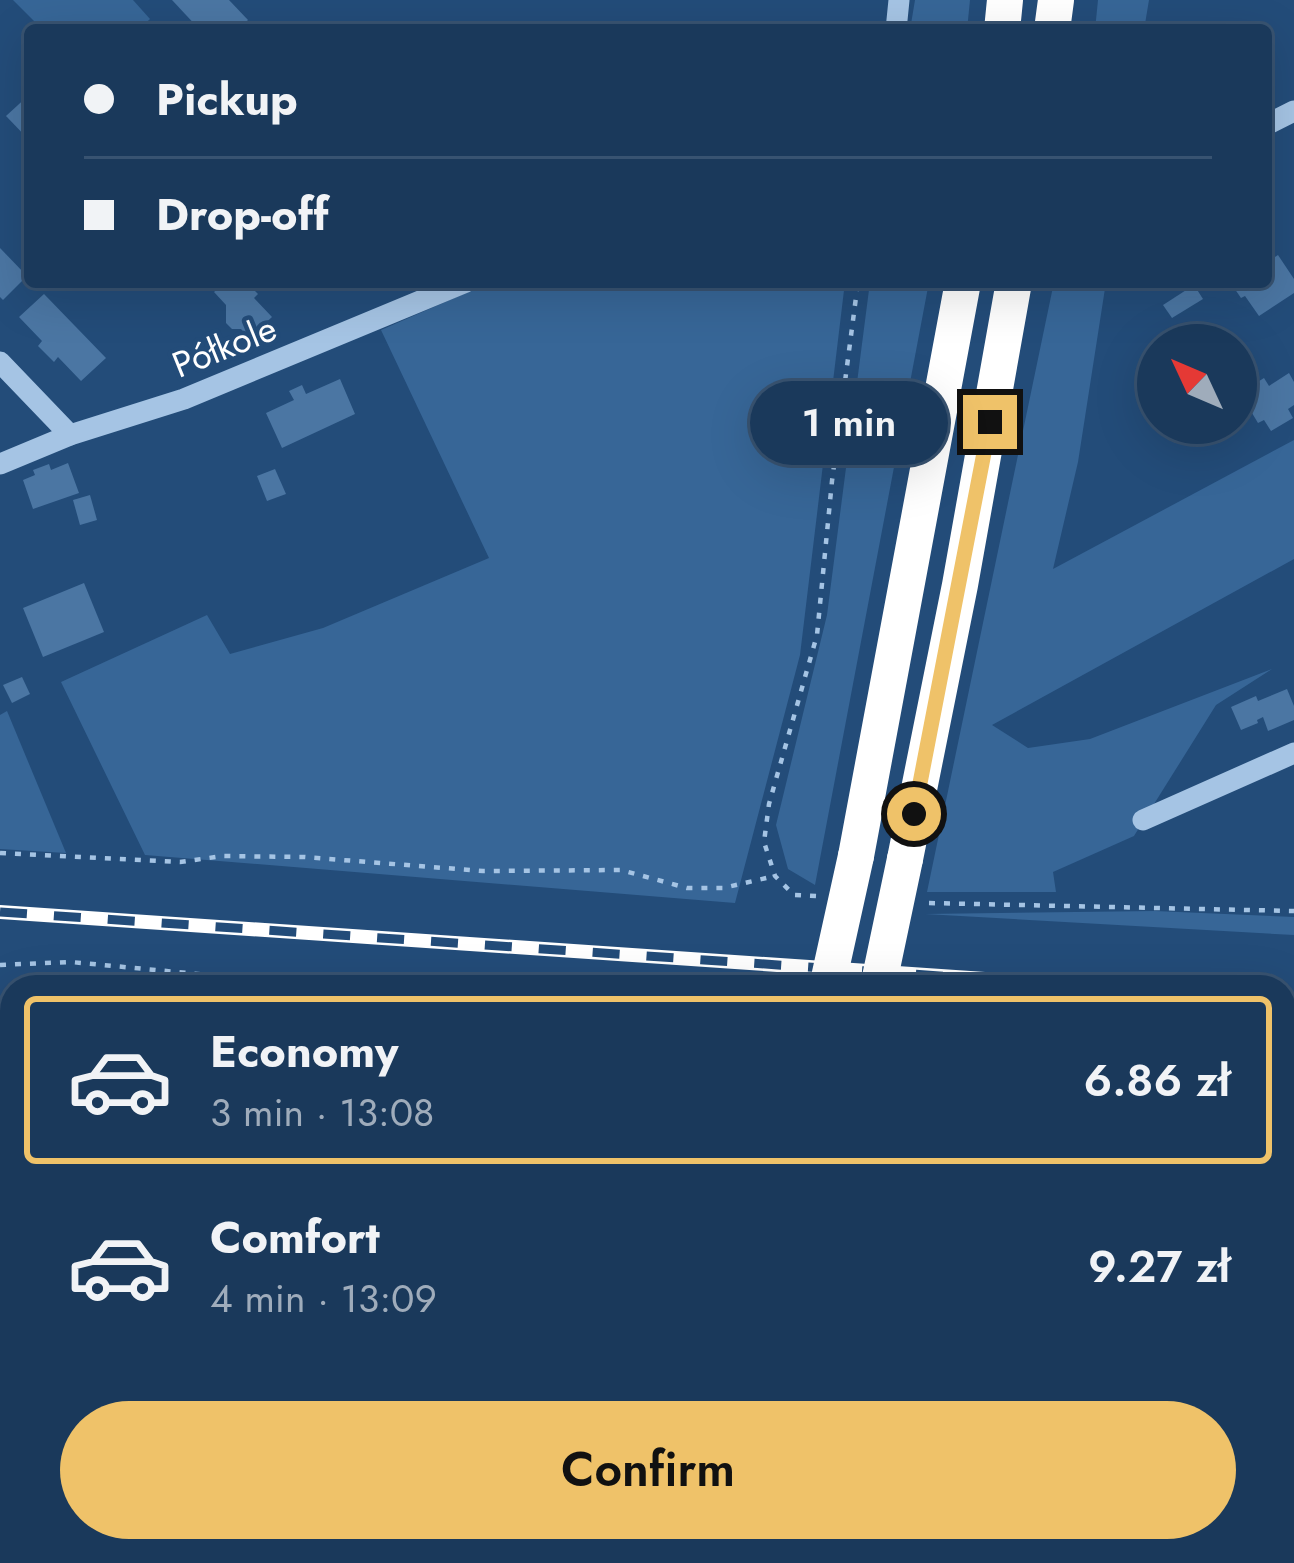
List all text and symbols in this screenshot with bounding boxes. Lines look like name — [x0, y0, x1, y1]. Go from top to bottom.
text: Pickup — [156, 67, 298, 132]
text: Drop-off — [156, 182, 329, 247]
street label: Półkole — [164, 302, 284, 390]
north arrow — [1137, 324, 1257, 444]
map controls — [1137, 324, 1257, 444]
callout: 1 min — [750, 380, 948, 464]
text: 1 min — [802, 394, 896, 451]
route end — [963, 395, 1017, 449]
route start — [887, 787, 941, 841]
text: Economy — [210, 1019, 398, 1084]
icon: car — [66, 1026, 174, 1134]
text: 6.86 zł — [1083, 1048, 1230, 1113]
text: 3 min · 13:08 — [210, 1084, 434, 1141]
text: Comfort — [210, 1205, 380, 1270]
icon: car — [66, 1212, 174, 1320]
text: 9.27 zł — [1088, 1234, 1230, 1299]
text: 4 min · 13:09 — [210, 1270, 437, 1327]
button: Confirm — [60, 1401, 1236, 1539]

